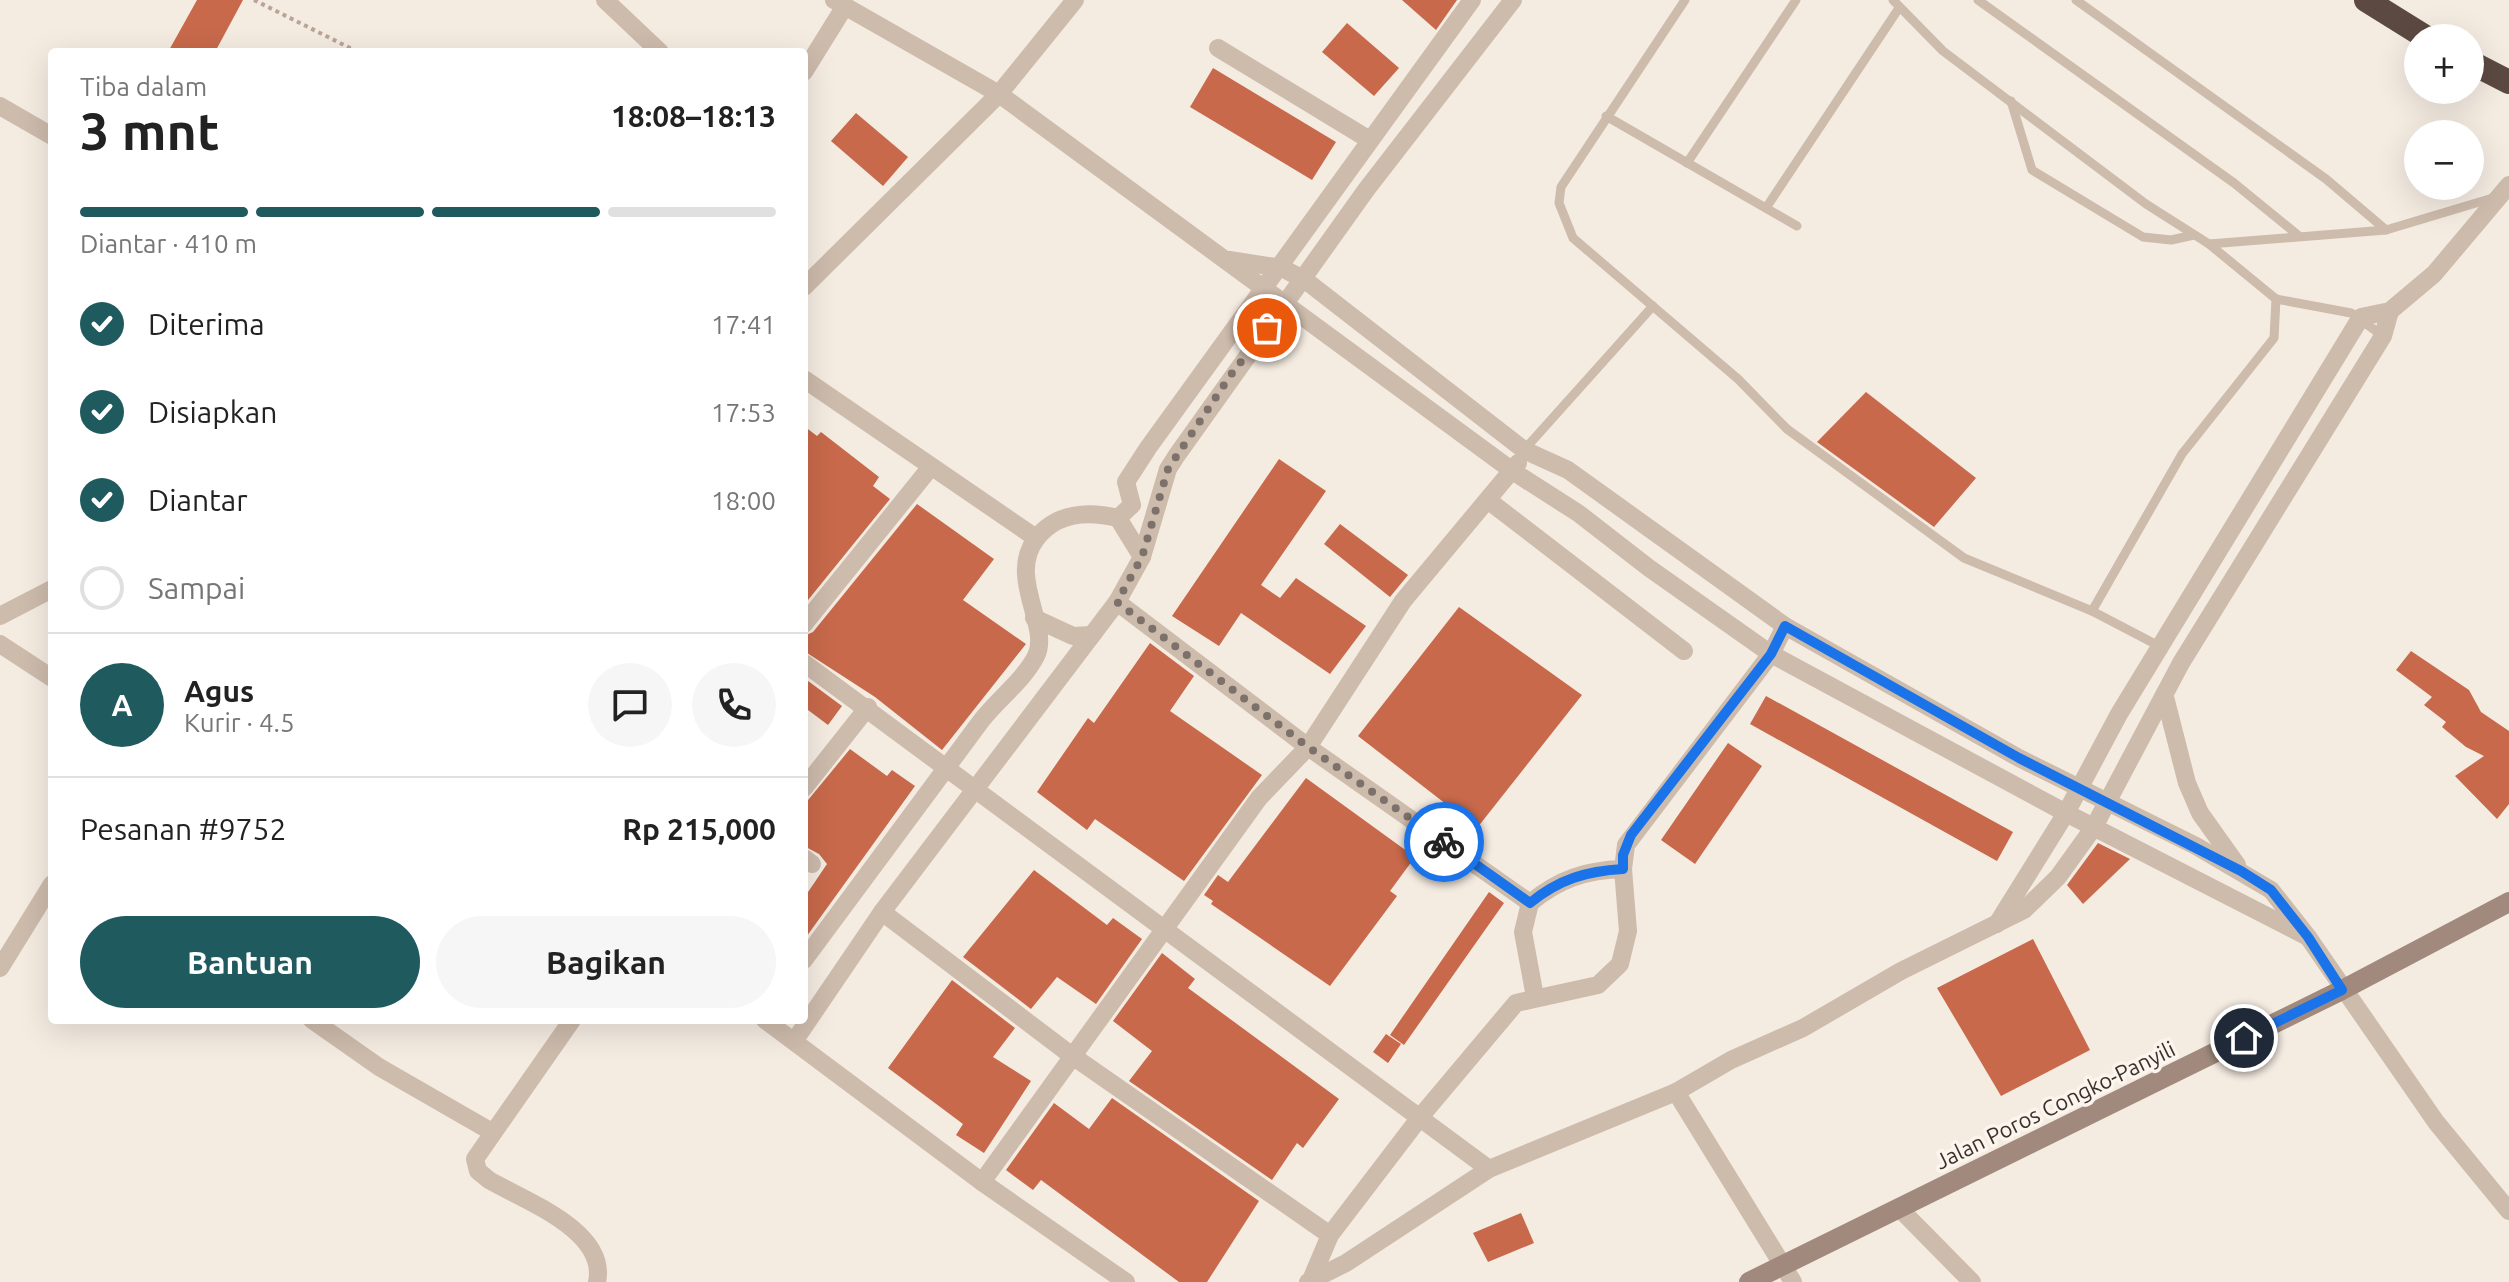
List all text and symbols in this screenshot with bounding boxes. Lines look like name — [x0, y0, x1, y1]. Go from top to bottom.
map controls — [2404, 24, 2484, 200]
button: + — [2404, 24, 2484, 104]
text: Tiba dalam — [80, 72, 207, 101]
text: 18:08–18:13 — [611, 99, 776, 133]
text: 3 mnt — [80, 102, 219, 160]
button: − — [2404, 120, 2484, 200]
text: Diantar · 410 m — [80, 229, 257, 258]
pin — [1233, 294, 1301, 362]
icon: check — [80, 302, 124, 346]
icon: bag — [1245, 306, 1289, 350]
text: Diterima — [148, 307, 265, 341]
text: 17:41 — [711, 310, 776, 339]
icon: check — [80, 390, 124, 434]
text: Disiapkan — [148, 395, 277, 429]
text: 17:53 — [711, 398, 776, 427]
icon: check — [80, 478, 124, 522]
text: Diantar — [148, 483, 248, 517]
text: 18:00 — [711, 486, 776, 515]
text: Sampai — [148, 571, 245, 605]
button: chat — [588, 663, 672, 747]
button: phone — [692, 663, 776, 747]
text: Agus — [184, 674, 254, 708]
text: A — [111, 688, 133, 722]
text: Kurir · 4.5 — [184, 708, 295, 737]
courier — [1404, 802, 1484, 882]
text: Pesanan #9752 — [80, 812, 286, 846]
text: Rp 215,000 — [622, 812, 776, 846]
icon: bike — [1422, 820, 1466, 864]
button: Bantuan — [80, 916, 420, 1008]
button: Bagikan — [436, 916, 776, 1008]
pin — [2210, 1004, 2278, 1072]
icon: home — [2222, 1016, 2266, 1060]
street label: Jalan Poros Congko-Panyili — [1931, 1036, 2179, 1174]

